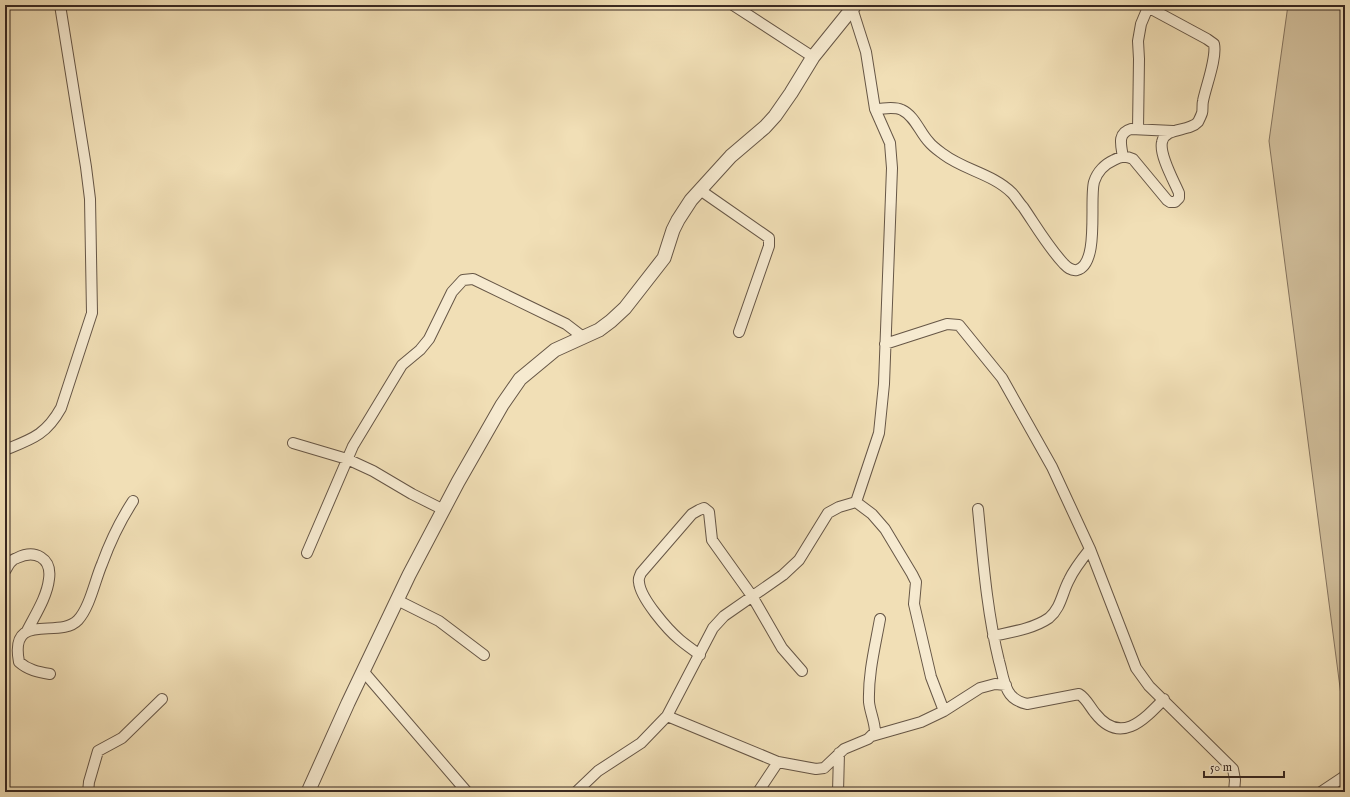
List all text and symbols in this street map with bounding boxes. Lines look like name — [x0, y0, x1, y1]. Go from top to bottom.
scale bar — [1204, 753, 1284, 779]
text: 50 m — [1210, 760, 1232, 775]

